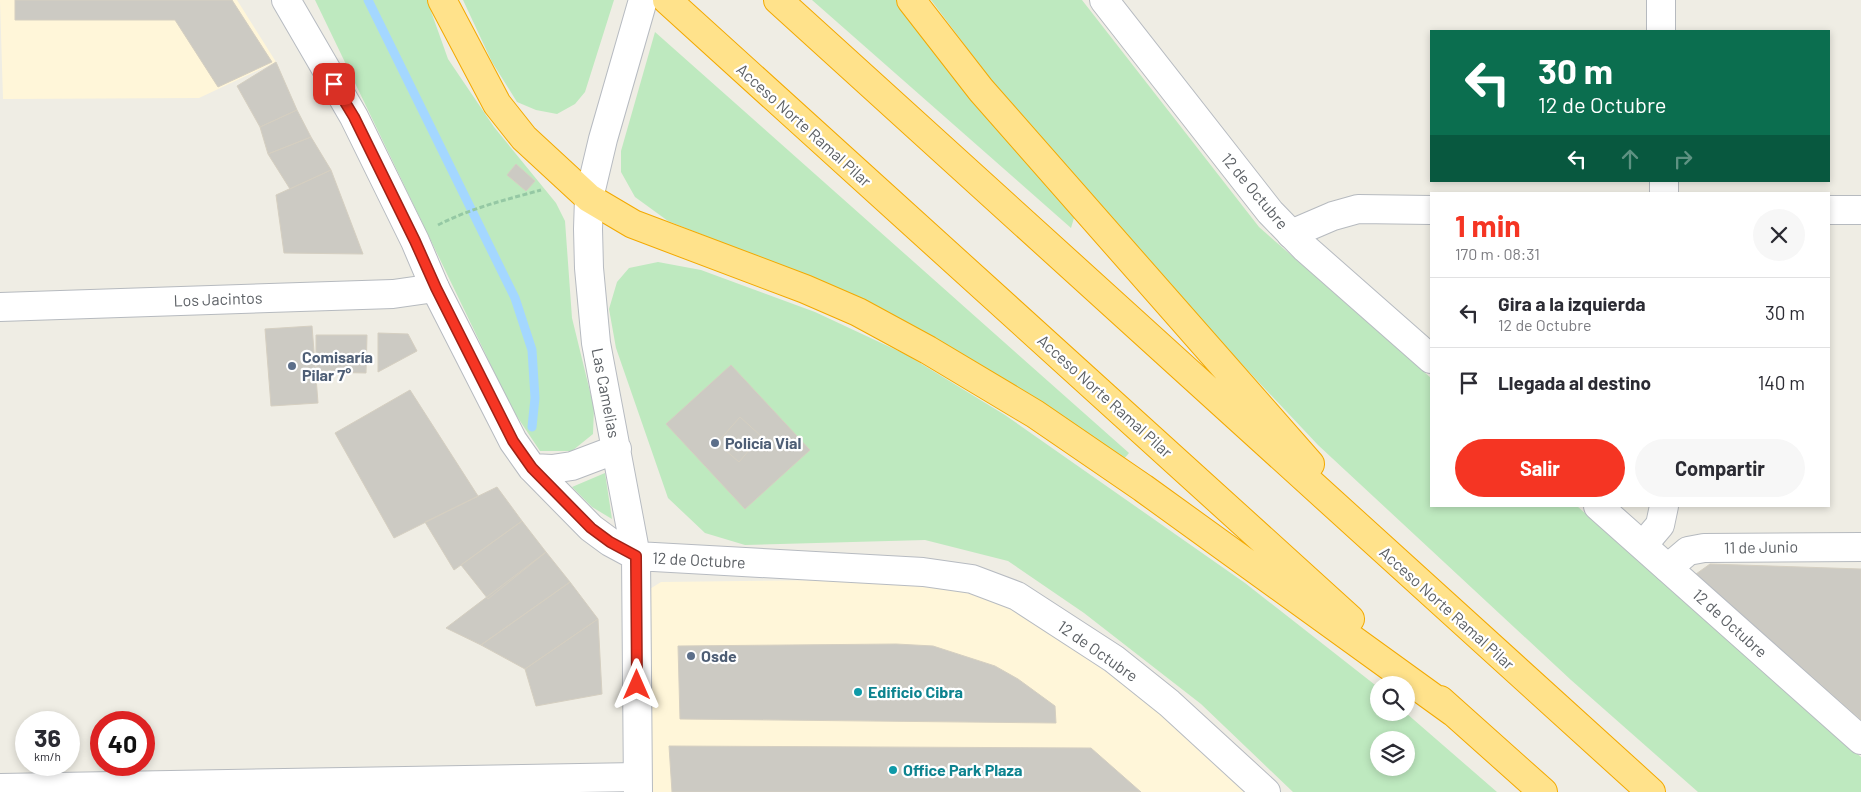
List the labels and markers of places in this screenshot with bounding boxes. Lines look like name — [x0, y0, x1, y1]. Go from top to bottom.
pin — [313, 63, 355, 105]
place label: Comisaría Pilar 7° — [302, 347, 373, 384]
marker: Comisaría Pilar 7° — [286, 360, 298, 372]
place label: Policía Vial — [725, 433, 801, 452]
marker: Policía Vial — [709, 437, 721, 449]
place label: Osde — [701, 646, 737, 665]
marker: Osde — [685, 650, 697, 662]
place label: Edificio Cibra — [868, 682, 963, 701]
marker: Edificio Cibra — [852, 686, 864, 698]
place label: Office Park Plaza — [903, 760, 1022, 779]
marker: Office Park Plaza — [887, 764, 899, 776]

